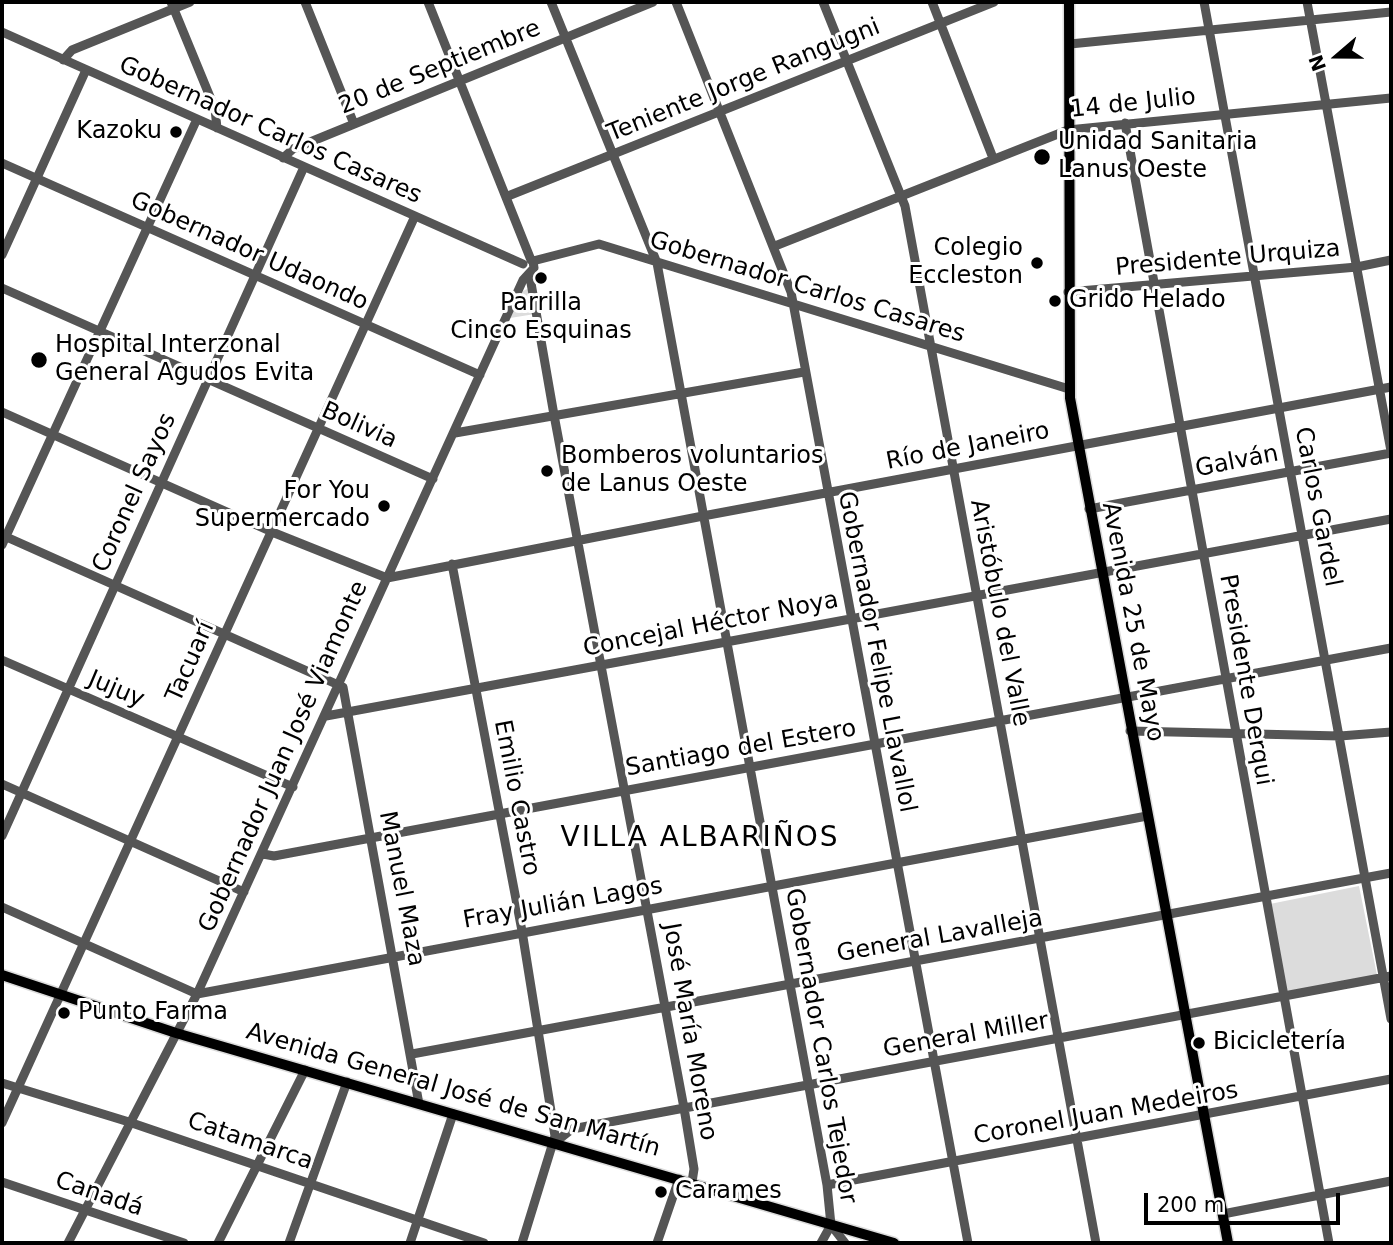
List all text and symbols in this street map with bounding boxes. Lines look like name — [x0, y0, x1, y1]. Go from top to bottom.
street label: Teniente Jorge Rangugni — [603, 13, 885, 149]
street label: 20 de Septiembre — [335, 14, 545, 122]
north arrow — [1302, 21, 1372, 91]
street label: Gobernador Carlos Casares — [114, 51, 426, 211]
text: N — [1304, 52, 1330, 74]
street label: 14 de Julio — [1069, 83, 1197, 125]
place label: Kazoku — [76, 118, 162, 146]
marker: Kazoku — [168, 124, 184, 140]
place label: Unidad Sanitaria Lanus Oeste — [1058, 129, 1257, 185]
marker: Unidad Sanitaria Lanus Oeste — [1032, 147, 1052, 167]
street label: Gobernador Udaondo — [126, 187, 372, 317]
street label: Gobernador Carlos Casares — [646, 226, 968, 350]
place label: Colegio Eccleston — [908, 235, 1023, 291]
street label: Presidente Urquiza — [1114, 235, 1342, 283]
marker: Colegio Eccleston — [1029, 255, 1045, 271]
marker: Parrilla Cinco Esquinas — [533, 270, 549, 286]
place label: Grido Helado — [1069, 287, 1226, 315]
place label: Parrilla Cinco Esquinas — [450, 290, 632, 346]
marker: Grido Helado — [1047, 293, 1063, 309]
place label: Hospital Interzonal General Agudos Evita — [55, 332, 314, 388]
marker: Hospital Interzonal General Agudos Evita — [29, 350, 49, 370]
street label: Bolivia — [317, 397, 401, 455]
street label: Coronel Sayos — [87, 409, 183, 577]
street label: Río de Janeiro — [884, 417, 1052, 477]
street label: Carlos Gardel — [1287, 425, 1347, 589]
street label: Galván — [1193, 440, 1281, 484]
place label: Bomberos voluntarios de Lanus Oeste — [561, 443, 824, 499]
marker: Bomberos voluntarios de Lanus Oeste — [539, 463, 555, 479]
place label: For You Supermercado — [195, 478, 370, 534]
street label: Gobernador Felipe Llavallol — [831, 489, 921, 815]
street label: Aristóbulo del Valle — [963, 497, 1035, 729]
marker: For You Supermercado — [376, 498, 392, 514]
street label: Avenida 25 de Mayo — [1095, 500, 1169, 744]
street label: Presidente Derqui — [1212, 572, 1278, 788]
street label: Gobernador Juan José Viamonte — [193, 577, 375, 937]
street label: Concejal Héctor Noya — [581, 586, 841, 664]
street label: Tacuarí — [161, 617, 221, 707]
street label: Jujuy — [84, 665, 148, 715]
street label: Santiago del Estero — [623, 715, 859, 783]
street label: Emilio Castro — [487, 718, 545, 878]
street label: Manuel Maza — [372, 809, 430, 969]
district label: VILLA ALBARIÑOS — [562, 822, 838, 856]
street label: Fray Julián Lagos — [461, 872, 665, 936]
street label: Gobernador Carlos Tejedor — [778, 886, 862, 1206]
street label: General Lavalleja — [835, 905, 1045, 969]
street label: José María Moreno — [656, 921, 722, 1143]
place label: Punto Farma — [78, 999, 228, 1027]
marker: Punto Farma — [56, 1005, 72, 1021]
street label: General Miller — [881, 1007, 1051, 1065]
street label: Avenida General José de San Martín — [243, 1018, 663, 1164]
place label: Bicicletería — [1213, 1029, 1346, 1057]
marker: Bicicletería — [1191, 1035, 1207, 1051]
street label: Coronel Juan Medeiros — [971, 1077, 1241, 1151]
street label: Catamarca — [183, 1107, 317, 1177]
street label: Canadá — [51, 1167, 147, 1223]
place label: Carames — [675, 1178, 782, 1206]
scale bar — [1148, 1178, 1344, 1222]
marker: Carames — [653, 1184, 669, 1200]
text: 200 m — [1157, 1193, 1224, 1217]

